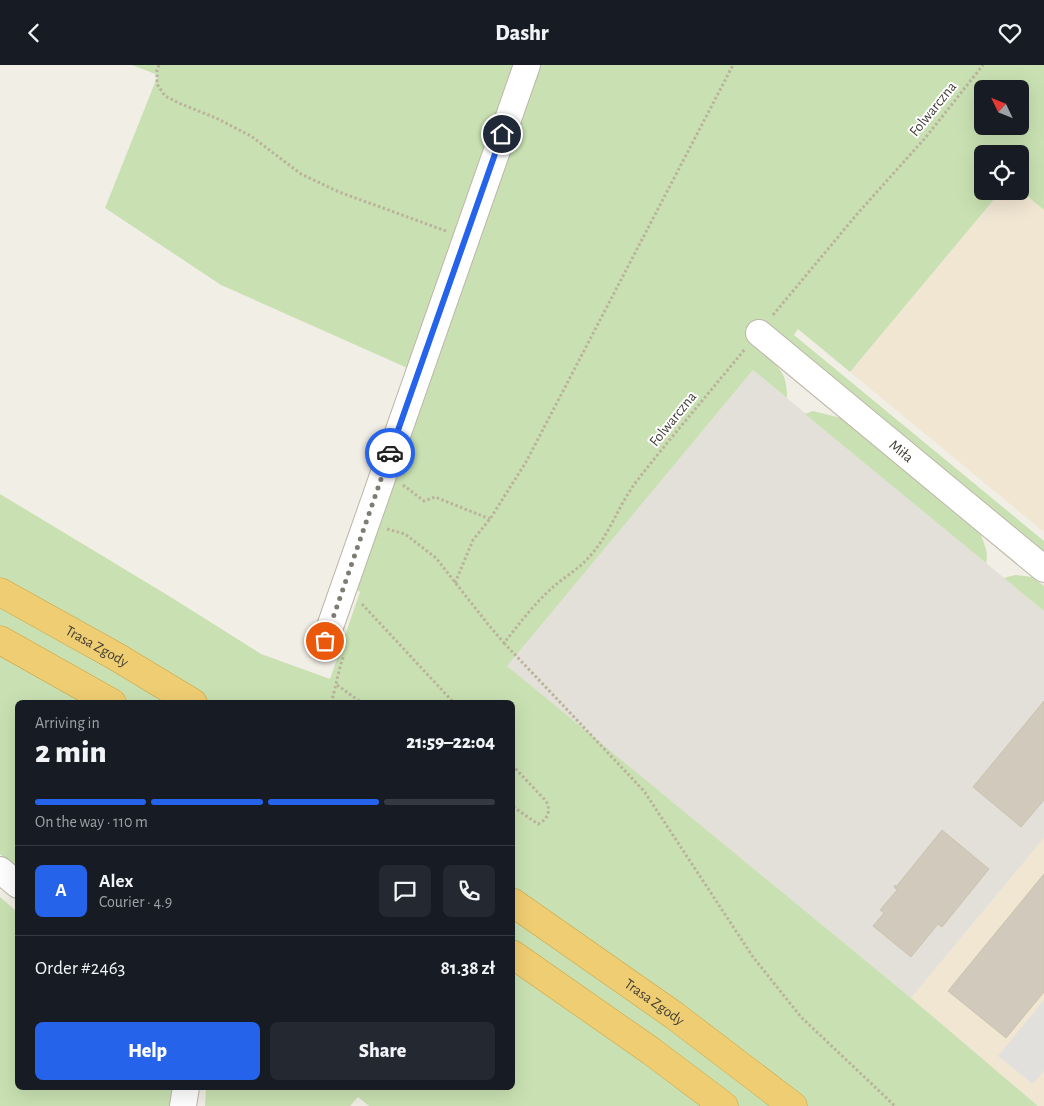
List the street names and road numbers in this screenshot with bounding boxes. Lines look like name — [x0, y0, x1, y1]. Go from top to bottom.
street label: Folwarczna — [907, 79, 959, 139]
street label: Folwarczna — [647, 389, 699, 449]
street label: Miła — [887, 437, 916, 465]
street label: Trasa Zgody — [63, 622, 132, 670]
street label: Trasa Zgody — [622, 976, 688, 1028]

